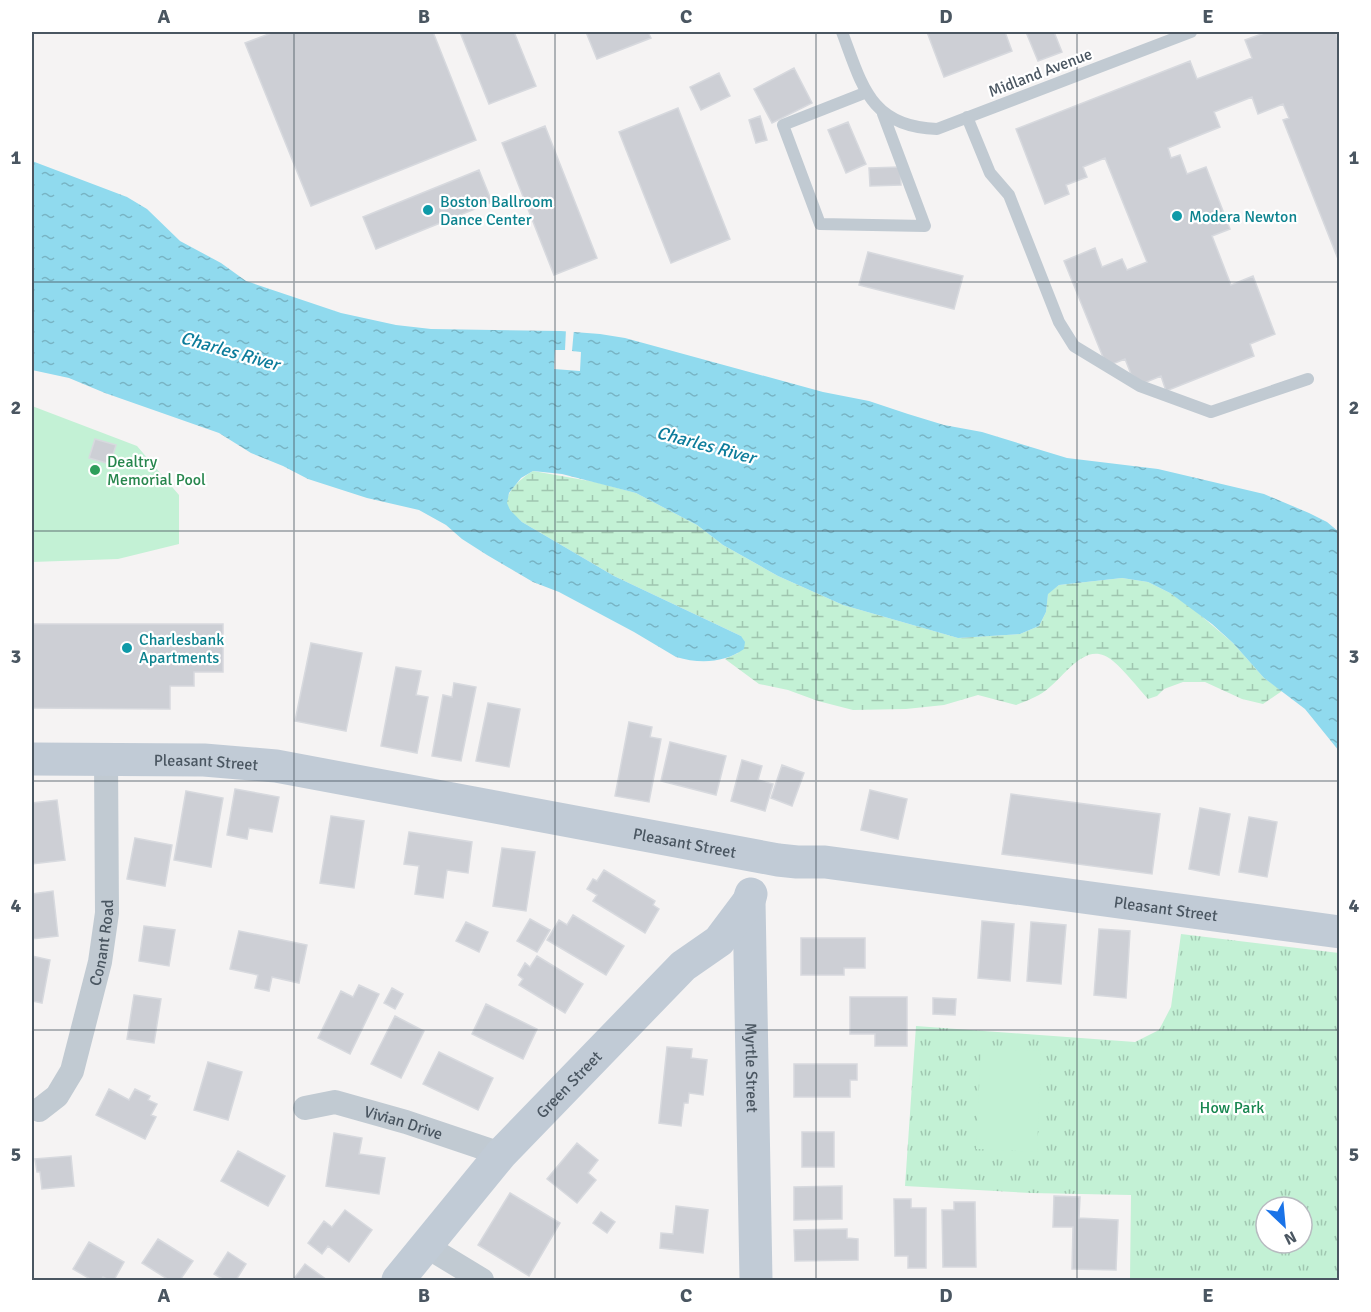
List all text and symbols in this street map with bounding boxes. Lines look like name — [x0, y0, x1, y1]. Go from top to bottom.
text: A — [158, 4, 171, 29]
text: B — [418, 4, 430, 29]
text: C — [680, 4, 692, 29]
text: D — [939, 4, 953, 29]
text: E — [1202, 4, 1214, 29]
street label: Midland Avenue — [986, 44, 1095, 102]
text: 1 — [11, 145, 22, 170]
text: 1 — [1349, 145, 1360, 170]
place label: Boston Ballroom Dance Center — [440, 192, 553, 230]
marker: Boston Ballroom Dance Center — [421, 203, 435, 217]
place label: Modera Newton — [1189, 207, 1297, 227]
marker: Modera Newton — [1170, 209, 1184, 223]
water label: Charles River — [178, 326, 284, 376]
text: 2 — [11, 395, 21, 420]
text: 2 — [1349, 395, 1359, 420]
water label: Charles River — [654, 421, 760, 469]
place label: Dealtry Memorial Pool — [107, 452, 206, 490]
marker: Dealtry Memorial Pool — [88, 463, 102, 477]
place label: Charlesbank Apartments — [139, 630, 224, 668]
marker: Charlesbank Apartments — [120, 641, 134, 655]
text: 3 — [11, 644, 21, 669]
text: 3 — [1349, 644, 1359, 669]
street label: Pleasant Street — [154, 751, 259, 776]
street label: Pleasant Street — [631, 824, 738, 863]
street label: Pleasant Street — [1113, 892, 1219, 926]
text: 4 — [11, 893, 22, 918]
text: 4 — [1349, 893, 1360, 918]
street label: Conant Road — [85, 899, 118, 988]
street label: Myrtle Street — [740, 1022, 762, 1113]
street label: Green Street — [532, 1047, 607, 1123]
park label: How Park — [1200, 1098, 1264, 1118]
street label: Vivian Drive — [362, 1102, 445, 1145]
text: 5 — [11, 1142, 21, 1167]
text: 5 — [1349, 1142, 1359, 1167]
north arrow — [1254, 1195, 1314, 1255]
text: N — [1281, 1226, 1300, 1249]
text: A — [158, 1283, 171, 1308]
text: B — [418, 1283, 430, 1308]
text: C — [680, 1283, 692, 1308]
text: D — [939, 1283, 953, 1308]
text: E — [1202, 1283, 1214, 1308]

